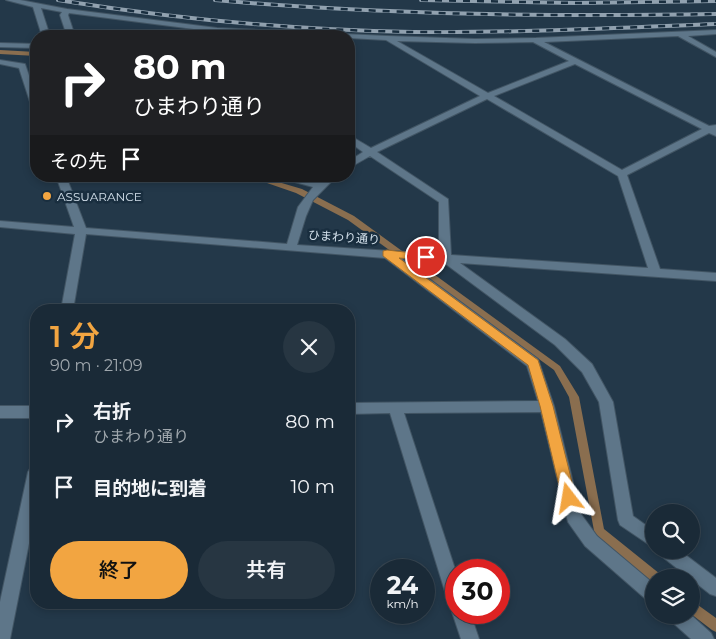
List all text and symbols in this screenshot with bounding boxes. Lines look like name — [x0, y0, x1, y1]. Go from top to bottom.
text: 80 m — [133, 45, 227, 88]
icon: right — [50, 50, 115, 115]
text: ひまわり通り — [133, 93, 265, 120]
icon: arrive — [117, 145, 145, 173]
text: その先 — [50, 150, 107, 173]
place label: ASSUARANCE — [57, 189, 142, 204]
marker: ASSUARANCE — [41, 190, 53, 202]
street label: ひまわり通り — [308, 227, 380, 247]
pin — [405, 236, 447, 278]
icon: arrive — [412, 243, 440, 271]
text: 1 分 — [50, 318, 100, 355]
button: close — [283, 321, 335, 373]
text: 90 m · 21:09 — [50, 356, 143, 375]
text: 右折 — [93, 400, 131, 423]
icon: right — [50, 408, 78, 436]
text: 80 m — [285, 410, 335, 433]
text: ひまわり通り — [93, 427, 189, 446]
position arrow — [542, 471, 594, 523]
icon: arrive — [50, 473, 78, 501]
text: 10 m — [290, 475, 335, 498]
text: 目的地に到着 — [93, 477, 207, 500]
map controls — [645, 504, 700, 624]
button: search — [645, 504, 700, 559]
button: 終了 — [50, 541, 188, 599]
button: 共有 — [198, 541, 335, 599]
speed limit sign: 30 — [445, 559, 510, 624]
button: layers — [645, 569, 700, 624]
text: 24 — [387, 570, 418, 600]
text: km/h — [386, 596, 419, 611]

